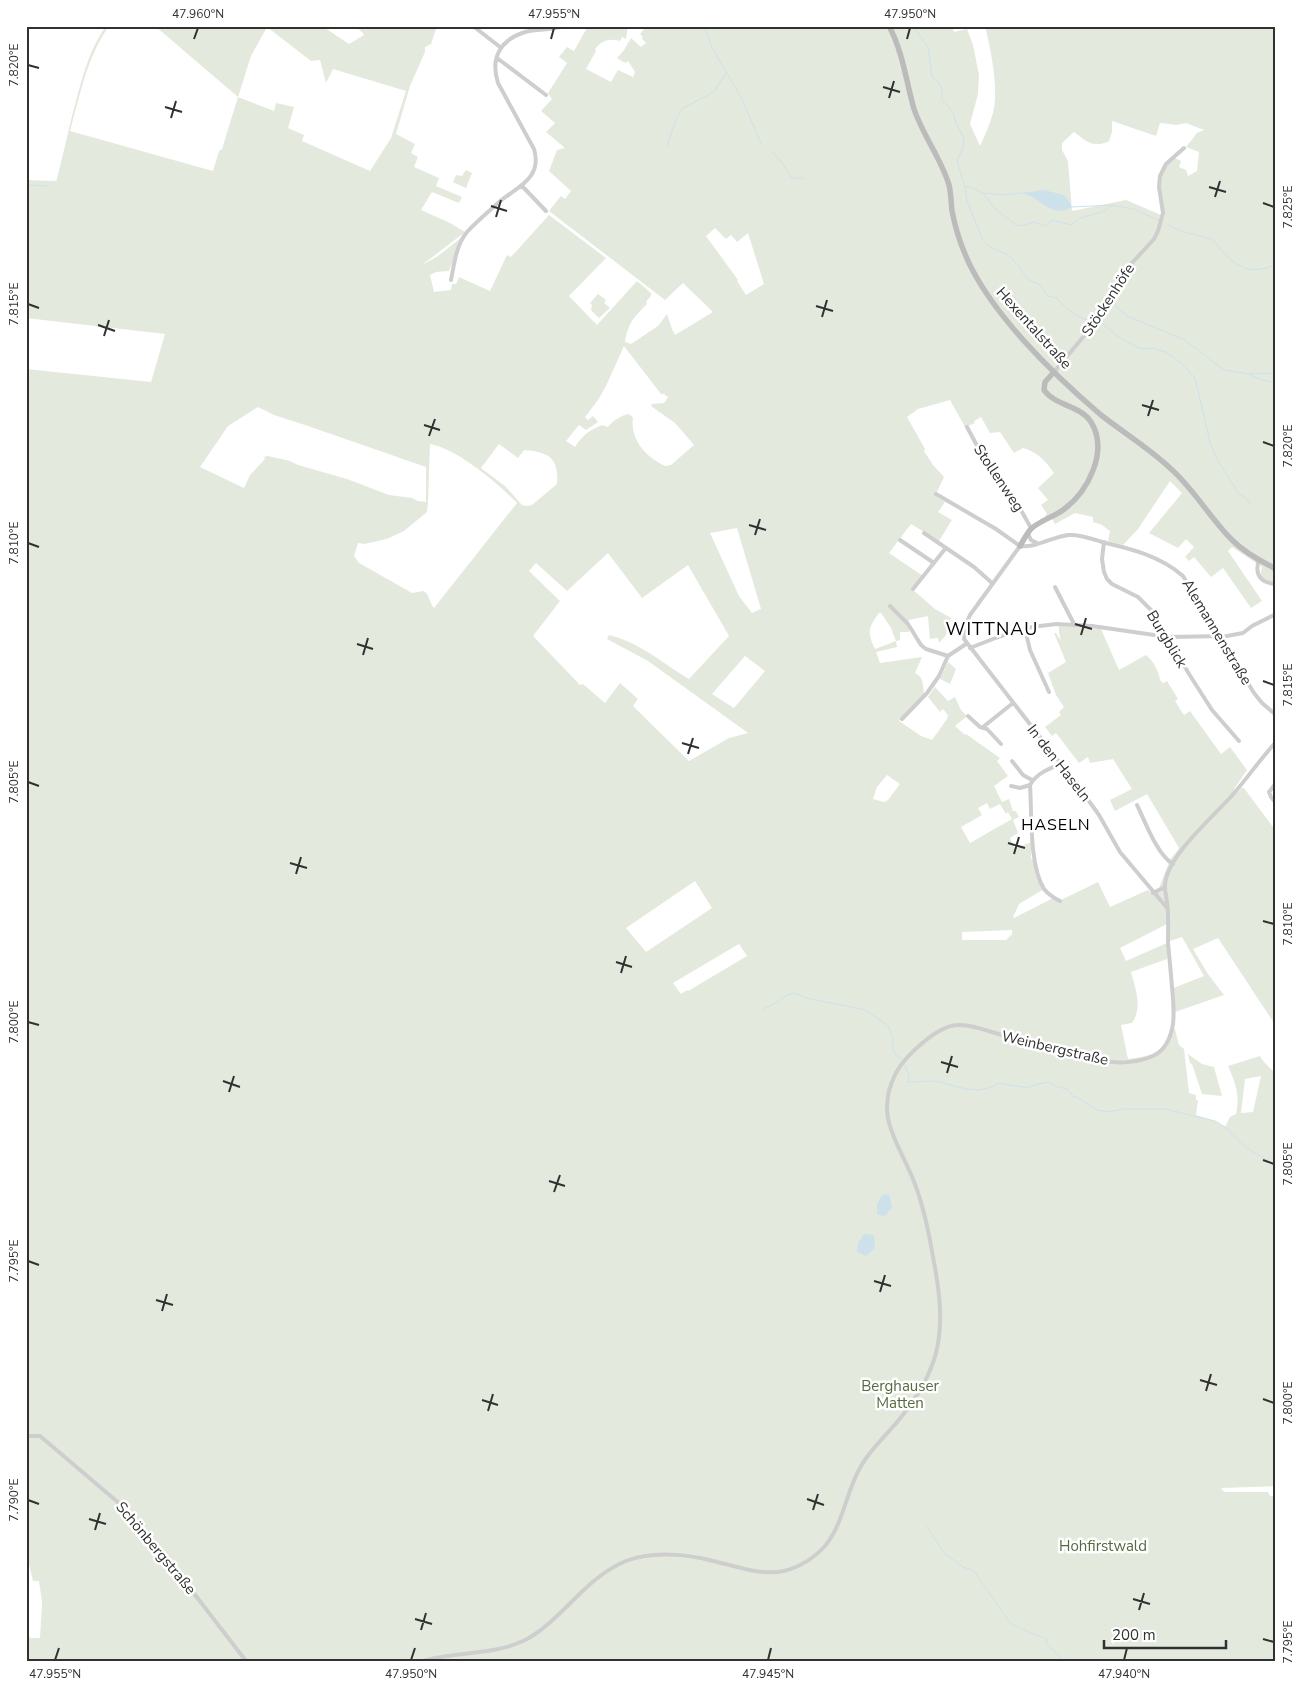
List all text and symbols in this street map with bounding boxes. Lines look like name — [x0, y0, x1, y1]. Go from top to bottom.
text: 47.960°N — [172, 6, 224, 22]
text: 47.955°N — [528, 6, 580, 22]
text: 47.950°N — [884, 6, 936, 22]
text: 7.820°E — [6, 44, 22, 86]
text: 7.825°E — [1280, 186, 1296, 228]
street label: Stöckenhöfe — [1077, 260, 1139, 340]
text: 7.815°E — [6, 283, 22, 325]
street label: Hexentalstraße — [992, 283, 1076, 373]
text: 7.820°E — [1280, 425, 1296, 467]
street label: Stollenweg — [969, 440, 1029, 516]
text: 7.810°E — [6, 522, 22, 564]
street label: Alemannenstraße — [1177, 575, 1257, 689]
street label: Burgblick — [1142, 607, 1192, 672]
district label: WITTNAU — [946, 617, 1038, 641]
text: 7.815°E — [1280, 664, 1296, 706]
street label: In den Haseln — [1023, 720, 1095, 806]
text: 7.805°E — [6, 761, 22, 803]
district label: HASELN — [1021, 814, 1091, 836]
text: 7.810°E — [1280, 903, 1296, 945]
text: 7.800°E — [6, 1001, 22, 1043]
street label: Weinbergstraße — [1000, 1026, 1110, 1070]
text: 7.805°E — [1280, 1143, 1296, 1185]
text: 7.795°E — [6, 1240, 22, 1282]
park label: Berghauser Matten — [861, 1376, 939, 1413]
text: 7.800°E — [1280, 1382, 1296, 1424]
text: 7.790°E — [6, 1479, 22, 1521]
street label: Schönbergstraße — [111, 1497, 201, 1599]
park label: Hohfirstwald — [1059, 1536, 1147, 1556]
scale bar — [1104, 1617, 1227, 1649]
text: 7.795°E — [1280, 1621, 1296, 1663]
text: 200 m — [1112, 1625, 1156, 1645]
text: 47.955°N — [29, 1666, 81, 1682]
text: 47.950°N — [385, 1666, 437, 1682]
text: 47.945°N — [742, 1666, 794, 1682]
text: 47.940°N — [1098, 1666, 1150, 1682]

